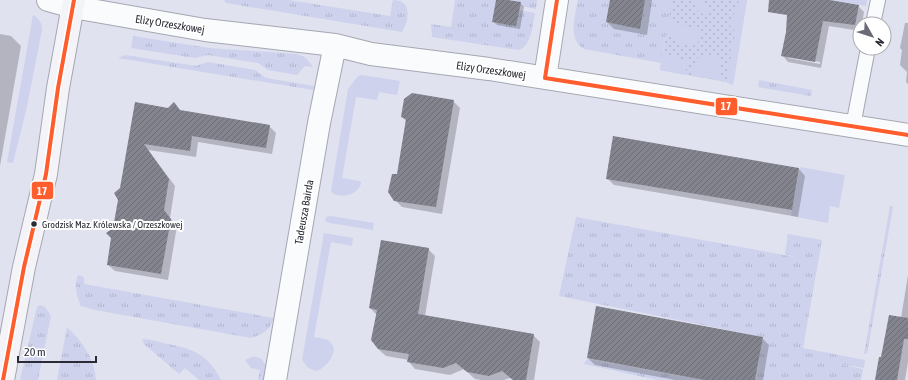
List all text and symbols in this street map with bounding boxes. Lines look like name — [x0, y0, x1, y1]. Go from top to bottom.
street label: Elizy Orzeszkowej — [134, 13, 206, 35]
north arrow — [852, 16, 892, 56]
text: N — [873, 36, 886, 49]
street label: Elizy Orzeszkowej — [455, 59, 527, 81]
line badge: 17 — [715, 97, 738, 116]
text: 17 — [721, 100, 731, 112]
street label: Tadeusza Bairda — [292, 179, 316, 245]
line badge: 17 — [31, 181, 54, 200]
text: 17 — [37, 185, 47, 197]
marker: Grodzisk Maz. Królewska / Orzeszkowej — [29, 219, 39, 229]
place label: Grodzisk Maz. Królewska / Orzeszkowej — [42, 219, 183, 230]
scale bar — [18, 338, 96, 364]
text: 20 m — [24, 345, 46, 359]

